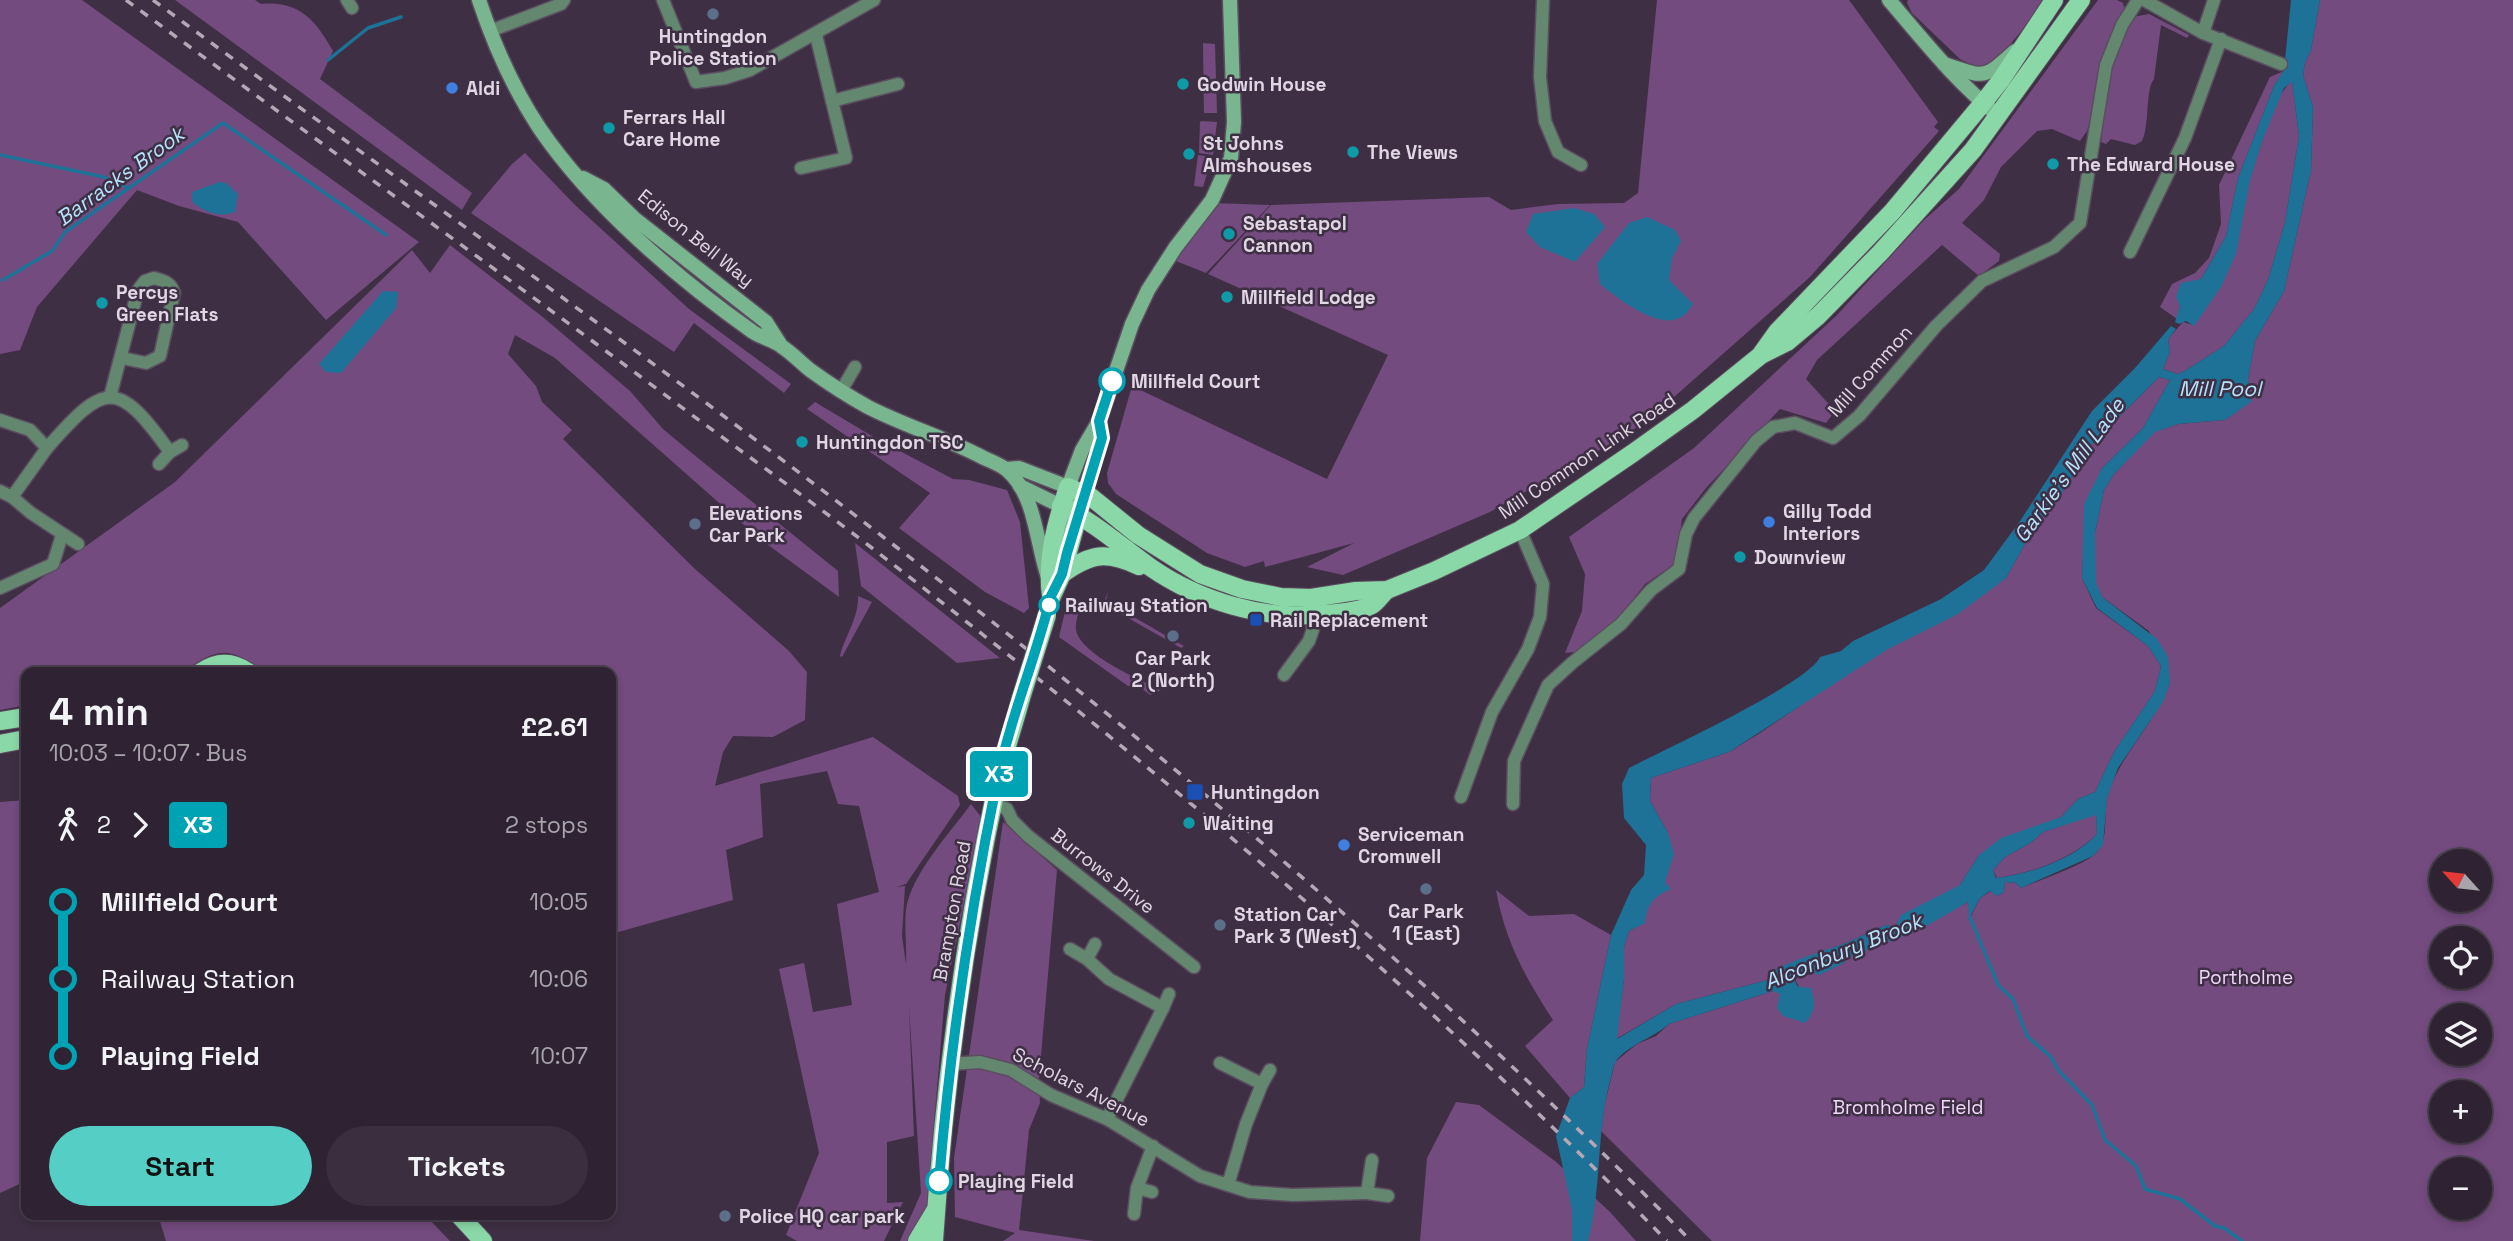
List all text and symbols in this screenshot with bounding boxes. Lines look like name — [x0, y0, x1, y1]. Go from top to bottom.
marker: Huntingdon Police Station — [705, 6, 721, 22]
place label: Huntingdon Police Station — [649, 24, 777, 71]
place label: Godwin House — [1197, 72, 1327, 97]
place label: Aldi — [466, 76, 500, 101]
marker: Godwin House — [1175, 76, 1191, 92]
marker: Aldi — [444, 80, 460, 96]
place label: Ferrars Hall Care Home — [623, 105, 725, 152]
water label: Barracks Brook — [51, 119, 192, 232]
marker: Ferrars Hall Care Home — [601, 120, 617, 136]
place label: St Johns Almshouses — [1203, 131, 1312, 178]
place label: The Views — [1367, 140, 1458, 165]
marker: The Views — [1345, 144, 1361, 160]
marker: St Johns Almshouses — [1181, 146, 1197, 162]
place label: The Edward House — [2067, 152, 2235, 177]
marker: The Edward House — [2045, 156, 2061, 172]
street label: Edison Bell Way — [633, 183, 759, 293]
place label: Sebastapol Cannon — [1243, 211, 1347, 258]
marker: Sebastapol Cannon — [1221, 226, 1237, 242]
place label: Percys Green Flats — [116, 280, 218, 327]
place label: Millfield Lodge — [1241, 285, 1376, 310]
marker: Millfield Lodge — [1219, 289, 1235, 305]
marker: Percys Green Flats — [94, 295, 110, 311]
street label: Mill Common — [1822, 320, 1918, 422]
marker: Millfield Court — [1099, 368, 1125, 394]
place label: Millfield Court — [1131, 369, 1260, 394]
water label: Mill Pool — [2179, 375, 2264, 402]
street label: Mill Common Link Road — [1494, 387, 1680, 525]
water label: Garkie's Mill Lade — [2008, 391, 2131, 547]
place label: Huntingdon TSC — [816, 430, 964, 455]
marker: Huntingdon TSC — [794, 434, 810, 450]
place label: Gilly Todd Interiors — [1783, 499, 1872, 546]
place label: Elevations Car Park — [709, 501, 803, 548]
marker: Gilly Todd Interiors — [1761, 514, 1777, 530]
marker: Elevations Car Park — [687, 516, 703, 532]
place label: Downview — [1754, 545, 1846, 570]
marker: Downview — [1732, 549, 1748, 565]
place label: Railway Station — [1065, 593, 1208, 618]
marker: Railway Station — [1039, 595, 1059, 615]
place label: Rail Replacement — [1270, 608, 1428, 633]
marker: Rail Replacement — [1248, 612, 1264, 628]
marker: Car Park 2 (North) — [1165, 628, 1181, 644]
place label: Car Park 2 (North) — [1131, 646, 1215, 693]
text: 4 min — [49, 688, 149, 736]
text: £2.61 — [521, 710, 588, 744]
text: 10:03 – 10:07 · Bus — [49, 738, 247, 768]
line badge: X3 — [968, 751, 1030, 797]
text: X3 — [984, 758, 1014, 789]
place label: Huntingdon — [1211, 780, 1320, 805]
marker: Huntingdon — [1185, 782, 1205, 802]
icon: walk — [49, 806, 87, 844]
icon: forward — [121, 806, 159, 844]
text: X3 — [183, 809, 213, 840]
text: 2 — [97, 810, 111, 840]
text: 2 stops — [505, 810, 588, 840]
place label: Waiting — [1203, 811, 1274, 836]
marker: Waiting — [1181, 815, 1197, 831]
place label: Serviceman Cromwell — [1358, 822, 1464, 869]
street label: Burrows Drive — [1046, 823, 1160, 919]
marker: Serviceman Cromwell — [1336, 837, 1352, 853]
street label: Brampton Road — [927, 839, 977, 983]
north arrow — [2429, 849, 2492, 912]
map controls — [2429, 849, 2492, 1220]
marker: Car Park 1 (East) — [1418, 881, 1434, 897]
text: Millfield Court — [101, 885, 278, 919]
text: 10:05 — [529, 887, 588, 917]
place label: Car Park 1 (East) — [1388, 899, 1464, 946]
place label: Station Car Park 3 (West) — [1234, 902, 1357, 949]
water label: Alconbury Brook — [1760, 906, 1928, 995]
marker: Station Car Park 3 (West) — [1212, 917, 1228, 933]
button: locate — [2429, 926, 2492, 989]
text: Railway Station — [101, 962, 295, 996]
text: 10:06 — [529, 964, 588, 994]
park label: Portholme — [2199, 965, 2293, 990]
button: layers — [2429, 1003, 2492, 1066]
text: Playing Field — [101, 1039, 260, 1073]
text: 10:07 — [531, 1041, 588, 1071]
street label: Scholars Avenue — [1008, 1042, 1154, 1132]
button: + — [2429, 1080, 2492, 1143]
park label: Bromholme Field — [1832, 1095, 1984, 1120]
button: Start — [49, 1126, 312, 1206]
button: Tickets — [326, 1126, 588, 1206]
button: − — [2429, 1157, 2492, 1220]
marker: Playing Field — [926, 1168, 952, 1194]
place label: Playing Field — [958, 1169, 1074, 1194]
place label: Police HQ car park — [739, 1204, 905, 1229]
marker: Police HQ car park — [717, 1208, 733, 1224]

